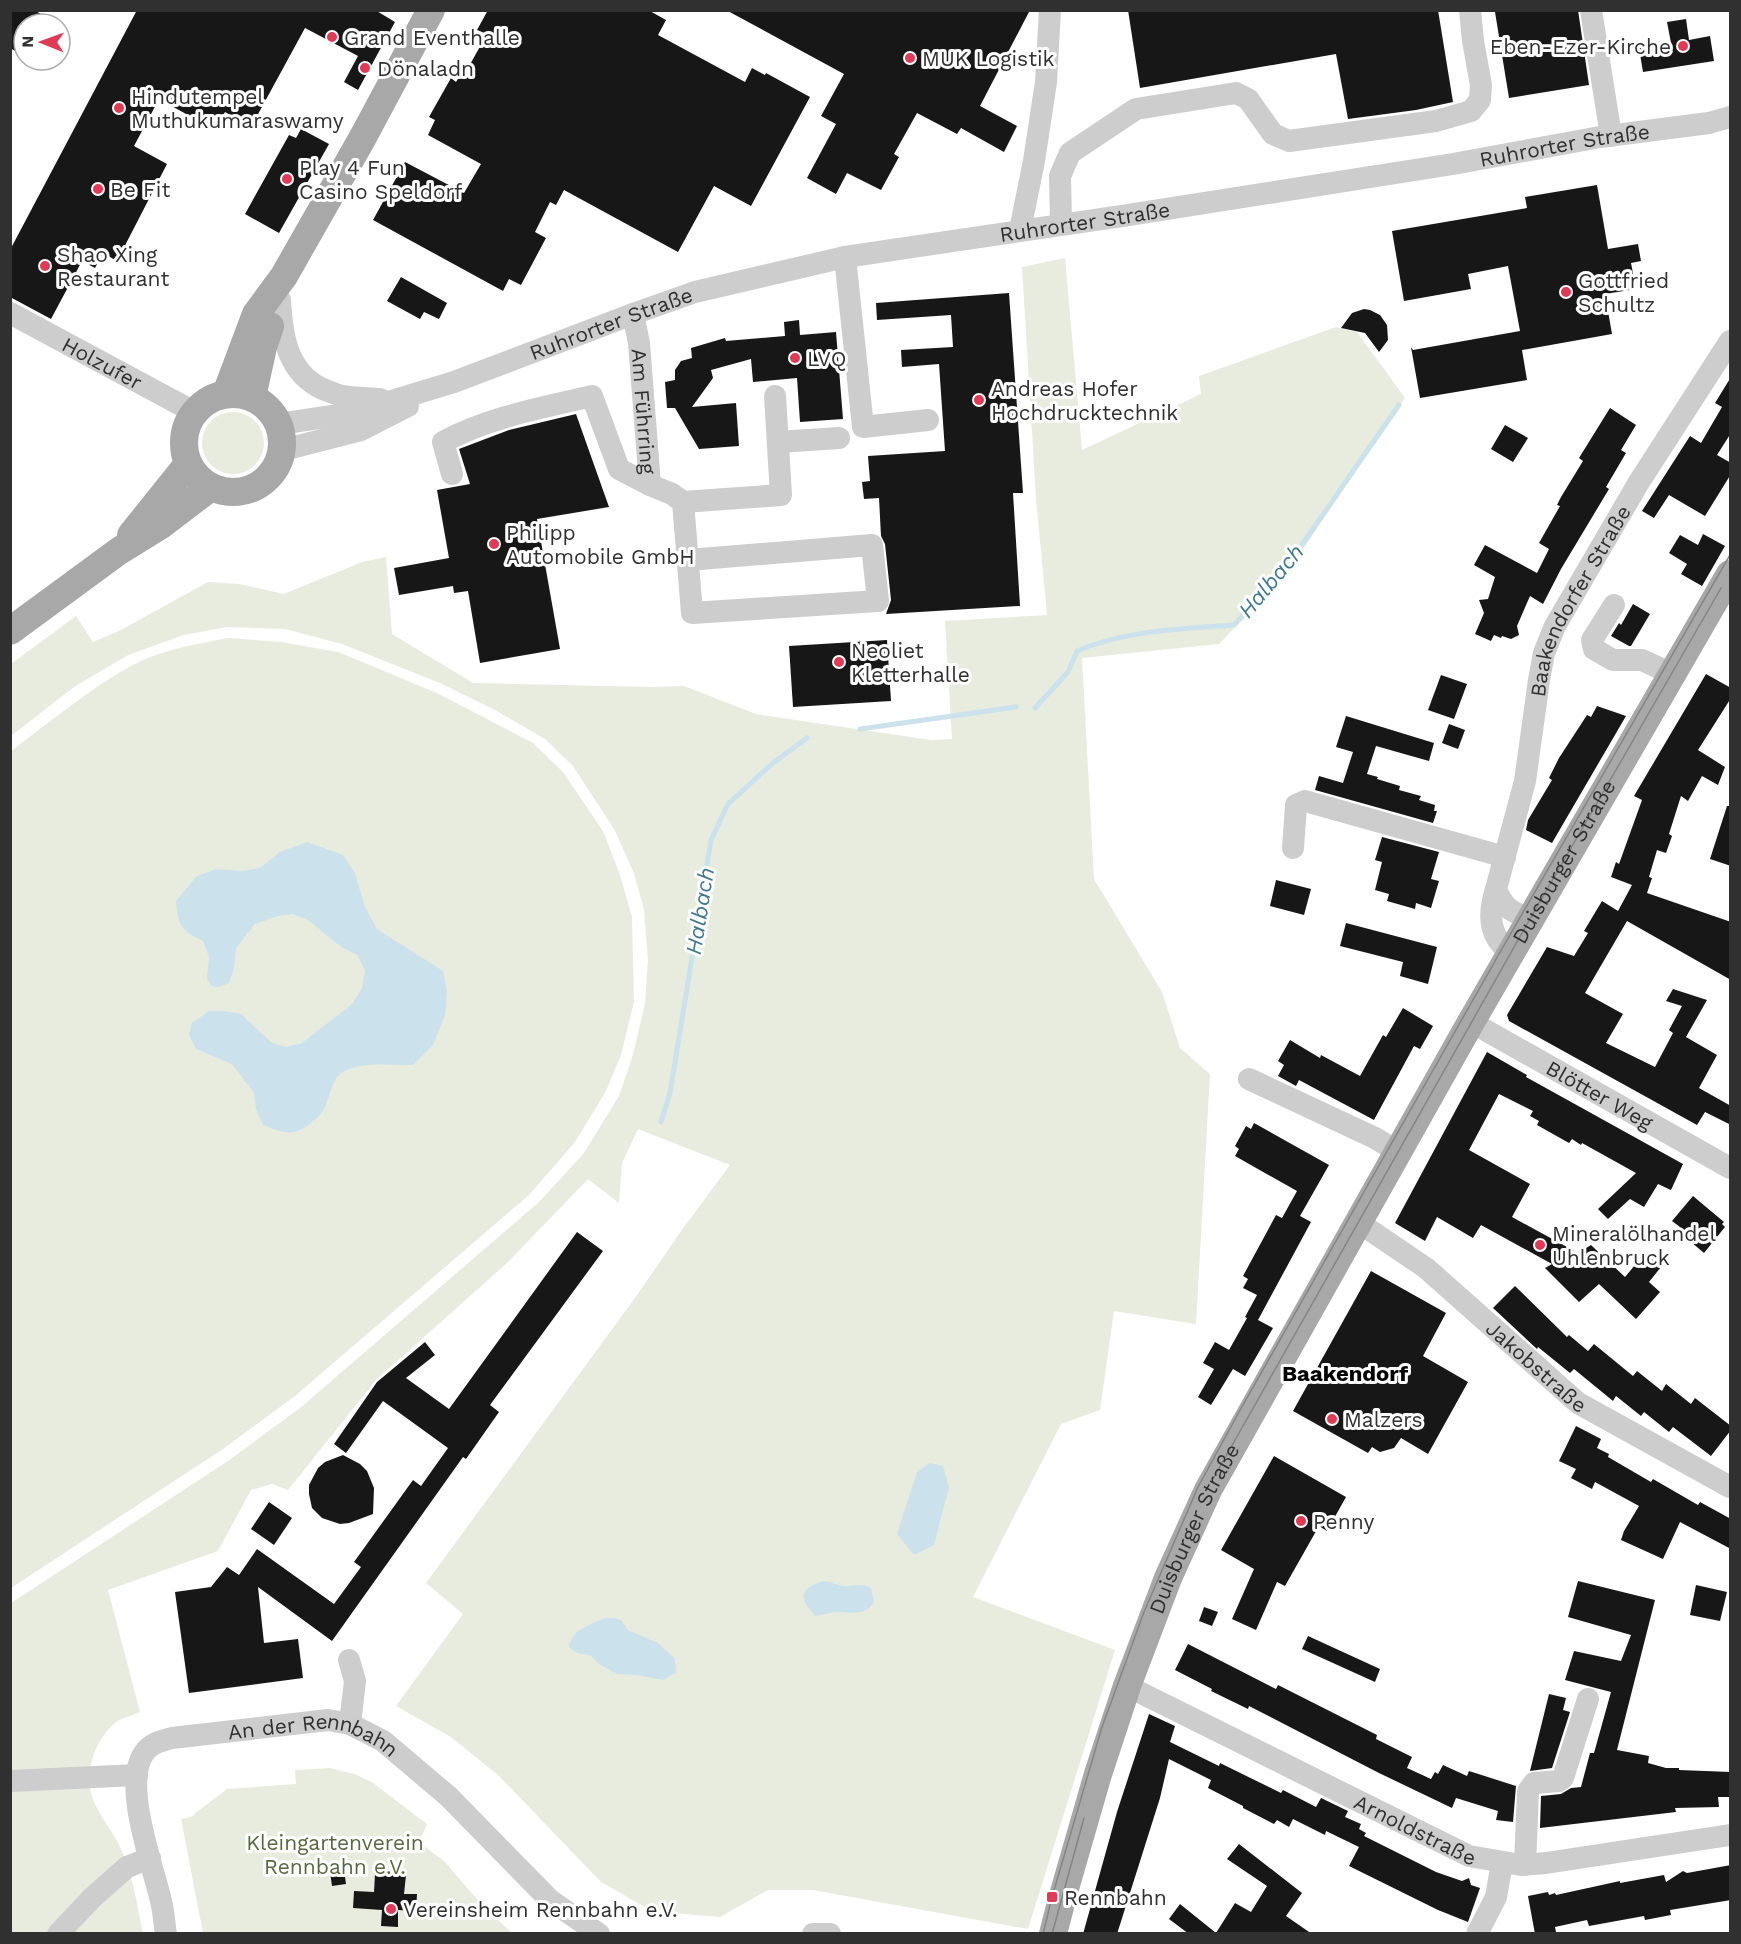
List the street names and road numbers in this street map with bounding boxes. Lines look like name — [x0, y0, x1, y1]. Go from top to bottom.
street label: Ruhrorter Straße — [1477, 118, 1651, 171]
street label: Ruhrorter Straße — [998, 196, 1172, 247]
street label: Ruhrorter Straße — [526, 281, 696, 365]
street label: Holzufer — [58, 331, 147, 395]
street label: Am Führring — [627, 347, 662, 476]
street label: Baakendorfer Straße — [1524, 500, 1635, 698]
street label: Duisburger Straße — [1506, 775, 1620, 948]
street label: Blötter Weg — [1542, 1055, 1658, 1135]
street label: Jakobstraße — [1481, 1315, 1591, 1418]
street label: Duisburger Straße — [1143, 1439, 1244, 1617]
street label: An der Rennbahn — [226, 1708, 404, 1762]
street label: Arnoldstraße — [1350, 1789, 1478, 1869]

